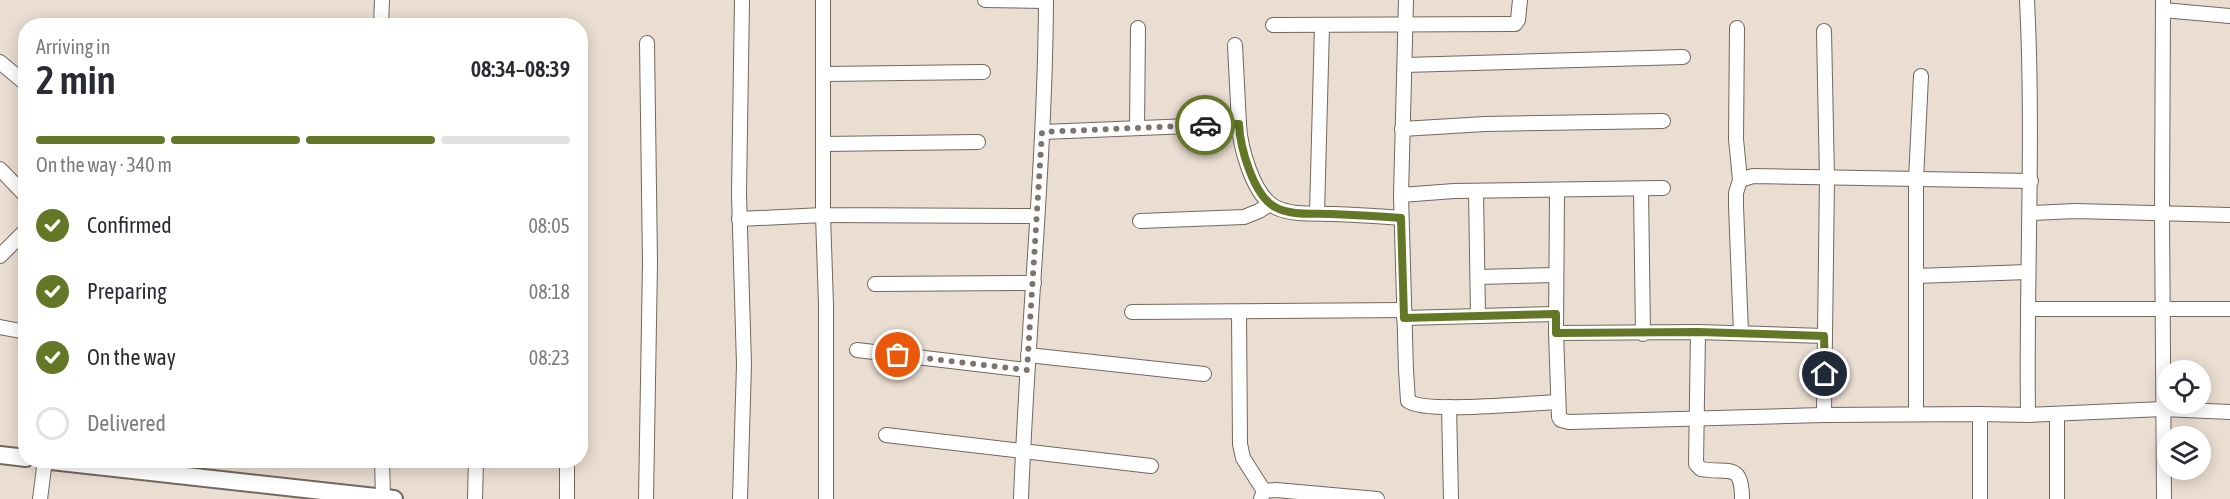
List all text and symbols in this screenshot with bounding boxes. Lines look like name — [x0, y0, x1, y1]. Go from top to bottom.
text: Arriving in — [36, 35, 110, 58]
text: 08:34–08:39 — [471, 56, 570, 82]
text: 2 min — [36, 58, 116, 102]
courier — [1175, 95, 1235, 155]
icon: car — [1189, 109, 1222, 142]
text: On the way · 340 m — [36, 153, 172, 176]
icon: check — [36, 209, 69, 242]
text: Confirmed — [87, 212, 172, 238]
text: 08:05 — [528, 214, 570, 237]
icon: check — [36, 275, 69, 308]
text: Preparing — [87, 278, 167, 304]
text: 08:18 — [529, 280, 570, 303]
pin — [872, 329, 923, 380]
icon: bag — [881, 338, 914, 371]
icon: check — [36, 341, 69, 374]
text: On the way — [87, 344, 176, 370]
text: 08:23 — [529, 346, 570, 369]
pin — [1799, 348, 1850, 399]
icon: home — [1808, 357, 1841, 390]
map controls — [2157, 360, 2211, 480]
button: locate — [2157, 360, 2211, 414]
text: Delivered — [87, 410, 166, 436]
button: layers — [2157, 426, 2211, 480]

